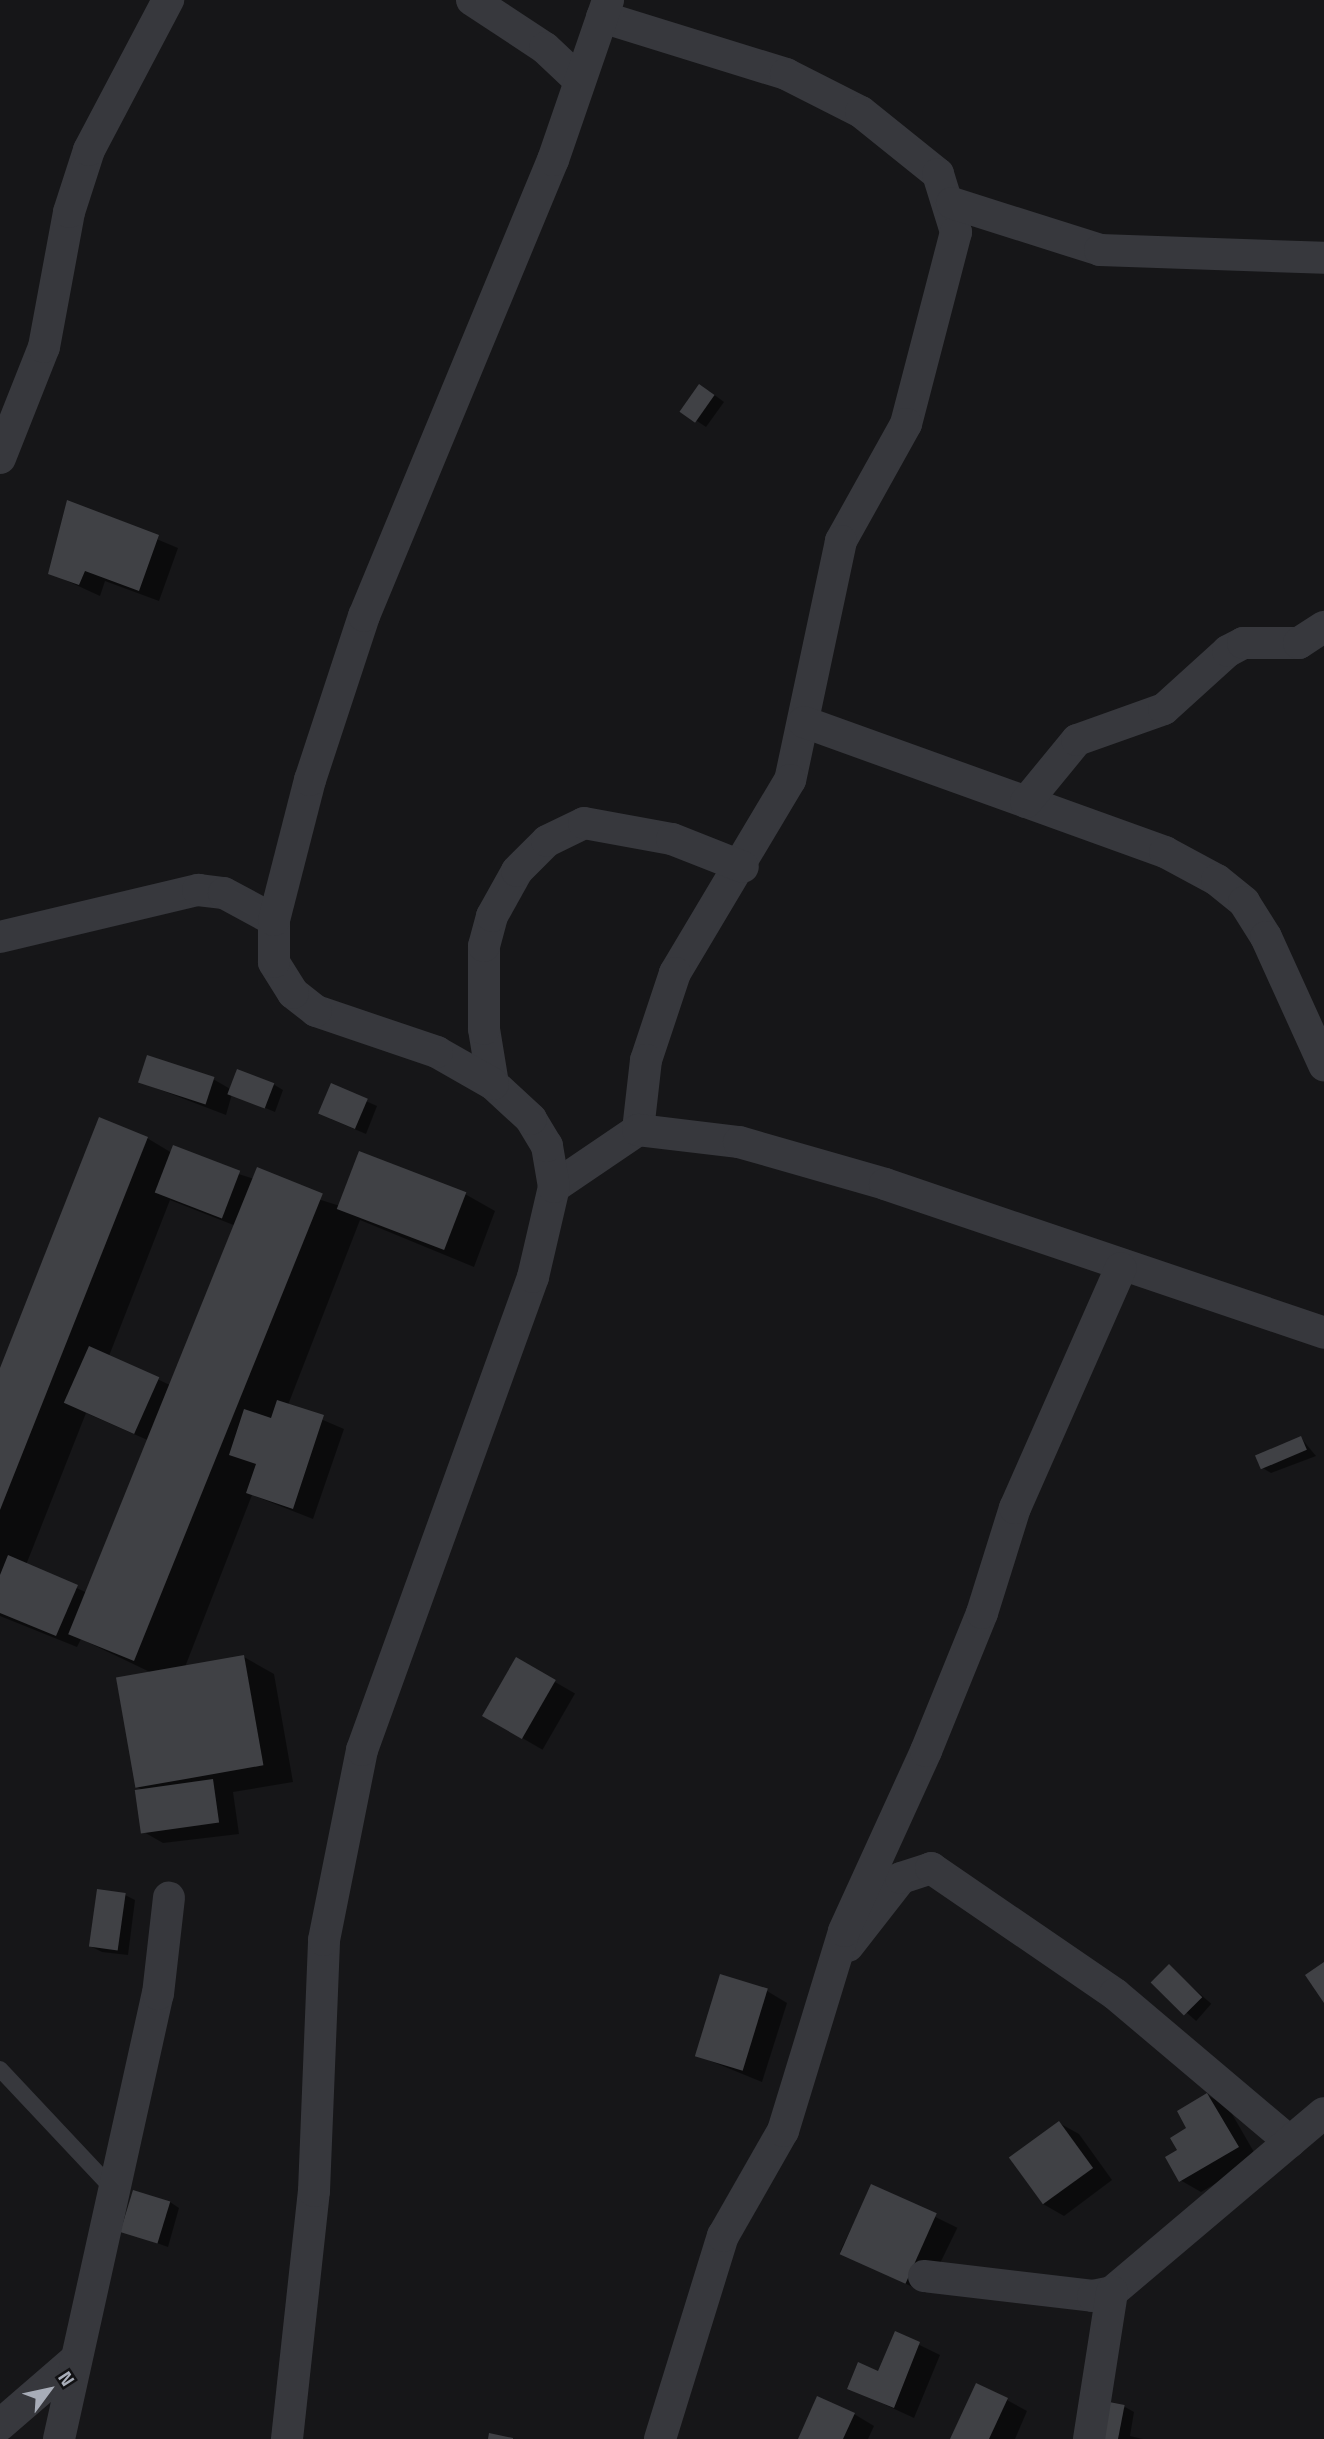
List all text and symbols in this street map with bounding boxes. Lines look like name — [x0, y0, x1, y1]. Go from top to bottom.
north arrow — [14, 2355, 84, 2425]
text: N — [51, 2365, 83, 2392]

